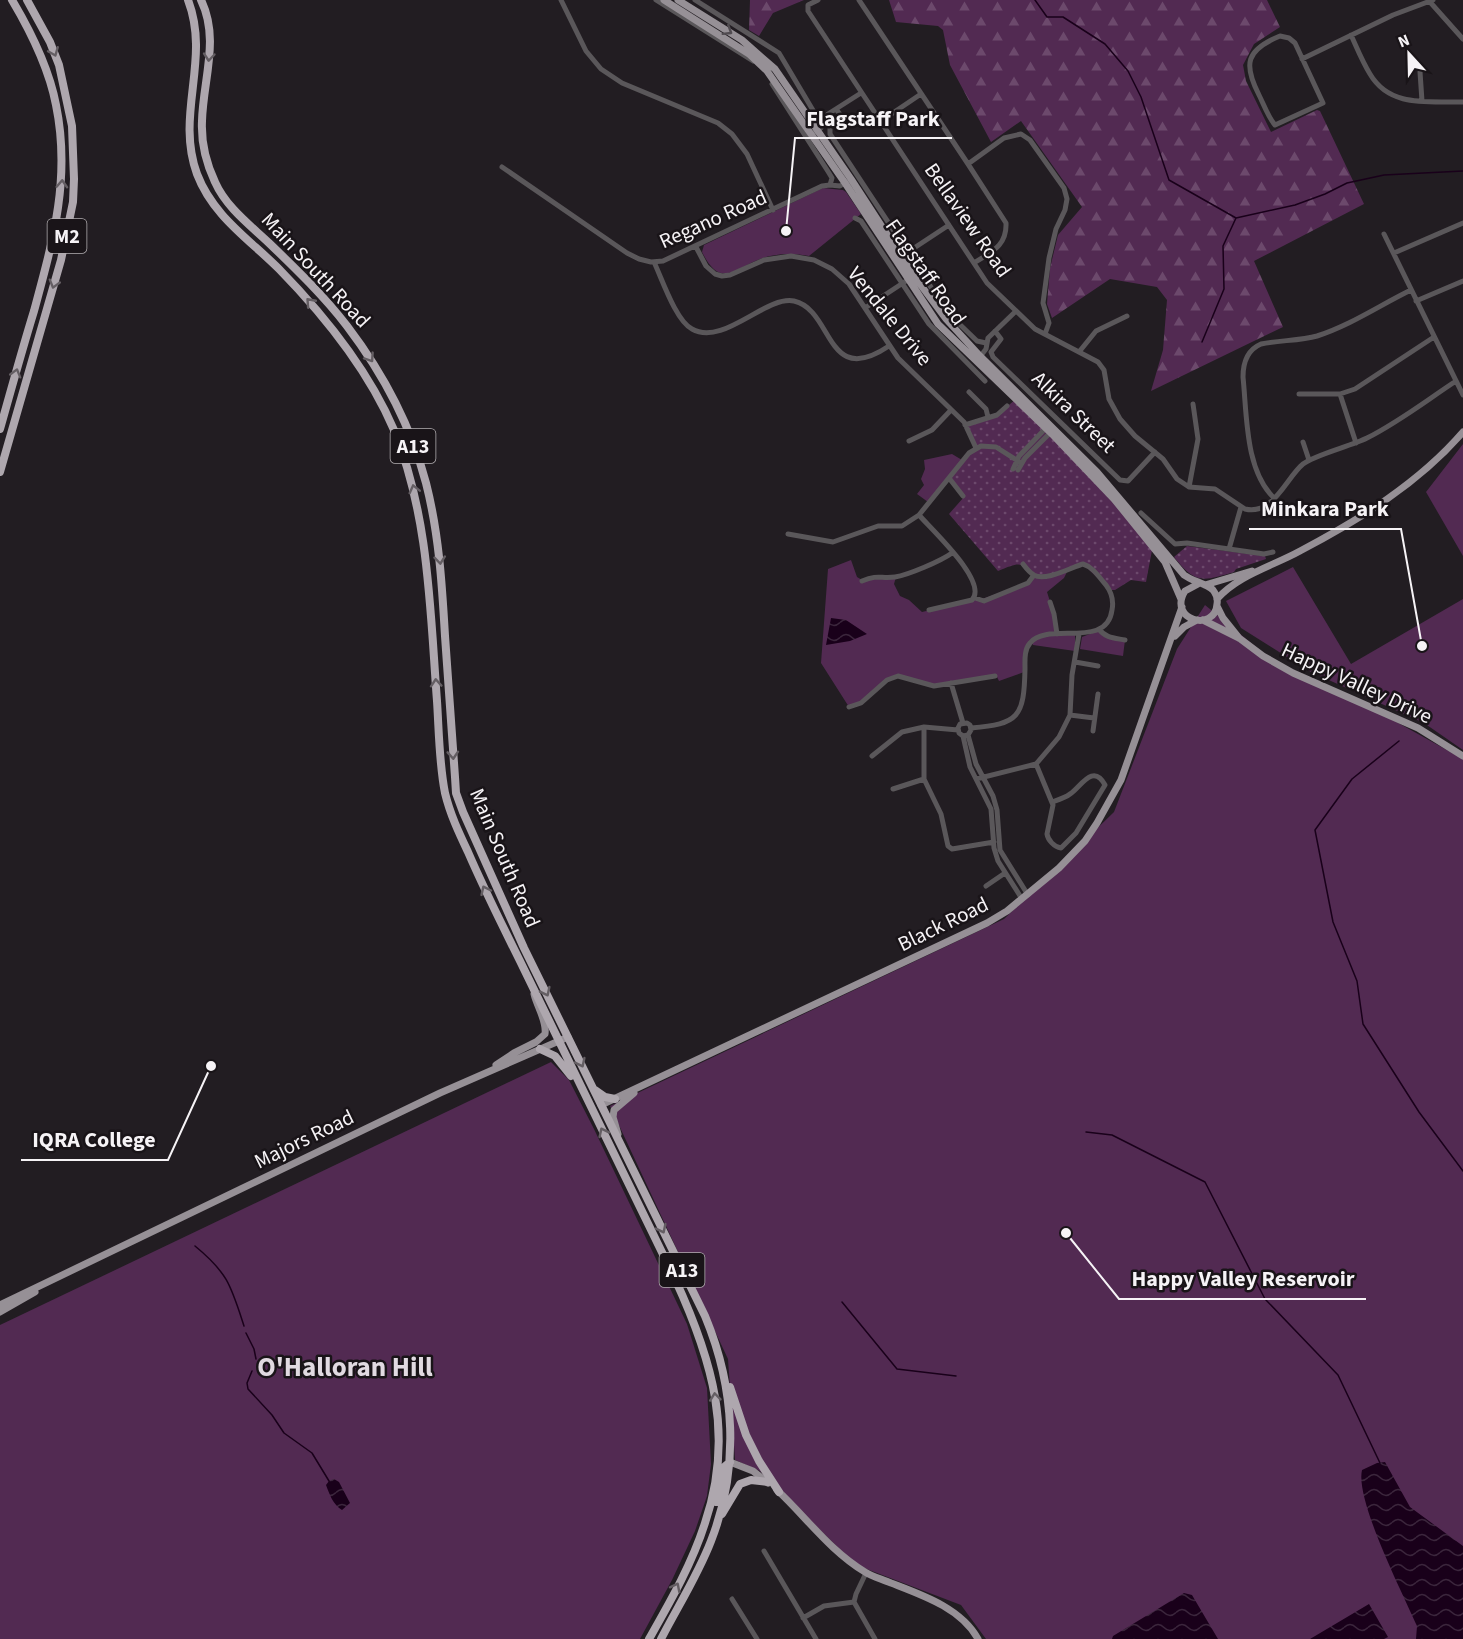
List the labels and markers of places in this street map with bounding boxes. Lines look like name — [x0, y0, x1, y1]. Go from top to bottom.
callout: Flagstaff Park — [795, 98, 952, 138]
callout: Minkara Park — [1249, 489, 1401, 529]
callout: IQRA College — [21, 1120, 168, 1160]
callout: Happy Valley Reservoir — [1119, 1259, 1366, 1299]

